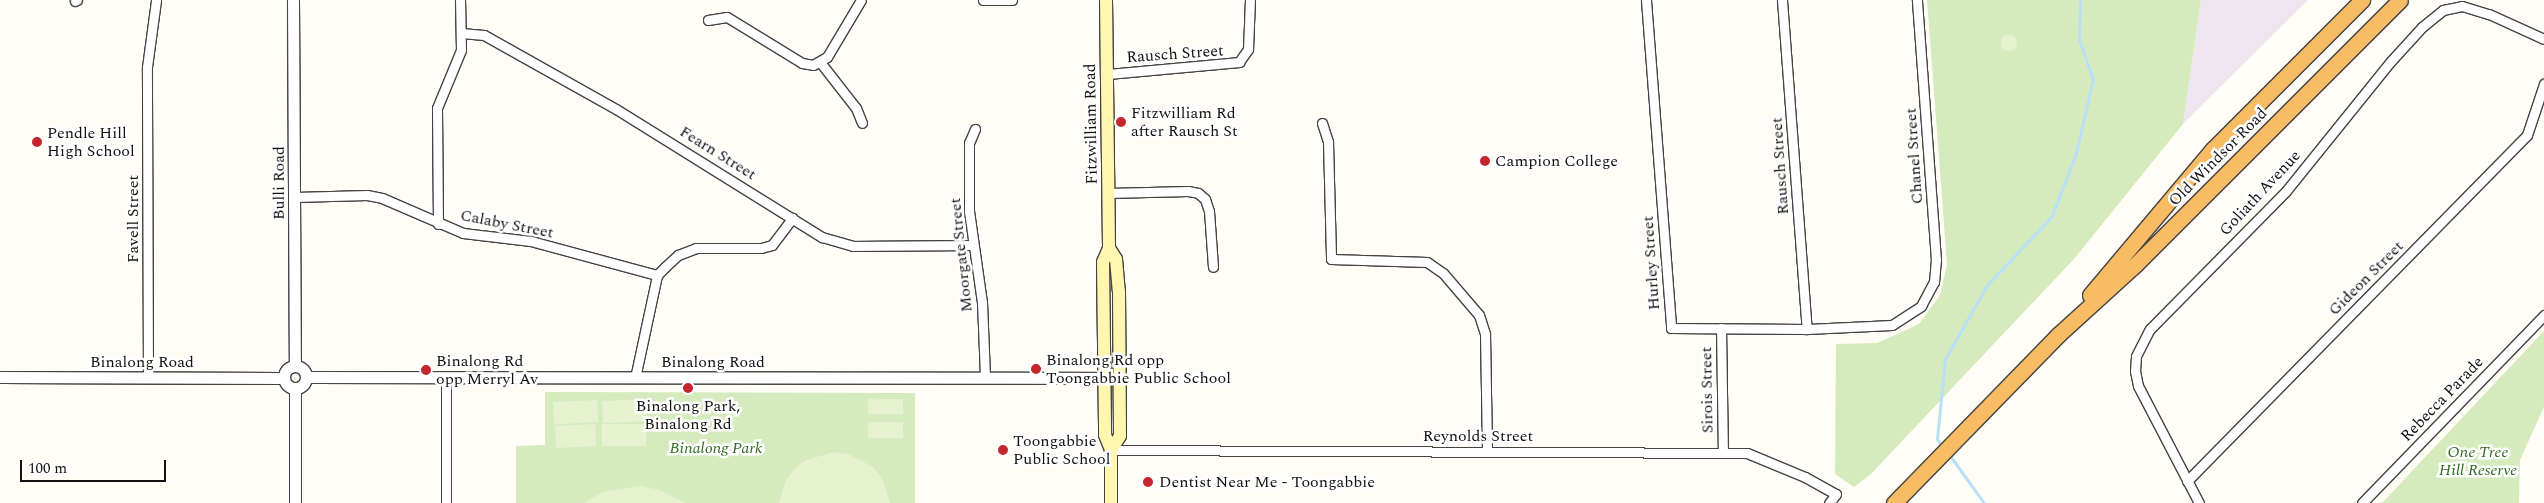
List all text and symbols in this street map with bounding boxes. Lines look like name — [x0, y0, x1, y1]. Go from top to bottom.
street label: Rausch Street — [1126, 41, 1224, 67]
street label: Fitzwilliam Road — [1080, 63, 1102, 185]
place label: Fitzwilliam Rd after Rausch St — [1131, 103, 1238, 141]
street label: Old Windsor Road — [2165, 104, 2271, 210]
street label: Chanel Street — [1901, 107, 1927, 205]
marker: Fitzwilliam Rd after Rausch St — [1115, 116, 1127, 128]
street label: Rausch Street — [1767, 117, 1793, 215]
street label: Fearn Street — [676, 122, 760, 184]
place label: Pendle Hill High School — [47, 123, 135, 161]
marker: Pendle Hill High School — [31, 136, 43, 148]
street label: Bulli Road — [269, 146, 289, 220]
street label: Goliath Avenue — [2215, 146, 2305, 240]
place label: Campion College — [1495, 151, 1618, 171]
marker: Campion College — [1479, 155, 1491, 167]
street label: Favell Street — [123, 175, 143, 263]
street label: Moorgate Street — [945, 197, 977, 313]
street label: Calaby Street — [459, 206, 555, 242]
street label: Hurley Street — [1638, 215, 1664, 311]
street label: Gideon Street — [2325, 237, 2407, 319]
street label: Sirois Street — [1697, 347, 1717, 433]
place label: Binalong Rd opp Toongabbie Public School — [1046, 350, 1231, 388]
place label: Binalong Rd opp Merryl Av — [436, 351, 538, 389]
street label: Binalong Road — [90, 352, 194, 372]
street label: Binalong Road — [661, 352, 765, 372]
street label: Rebecca Parade — [2397, 352, 2487, 446]
marker: Binalong Rd opp Toongabbie Public School — [1030, 363, 1042, 375]
marker: Binalong Rd opp Merryl Av — [420, 364, 432, 376]
marker: Binalong Park, Binalong Rd — [682, 382, 694, 394]
place label: Binalong Park, Binalong Rd — [636, 396, 740, 434]
street label: Reynolds Street — [1423, 426, 1533, 446]
place label: Toongabbie Public School — [1013, 431, 1110, 469]
park label: Binalong Park — [670, 438, 762, 458]
park label: One Tree Hill Reserve — [2439, 442, 2517, 480]
marker: Toongabbie Public School — [997, 444, 1009, 456]
scale bar — [22, 450, 169, 482]
text: 100 m — [28, 457, 67, 480]
place label: Dentist Near Me - Toongabbie — [1159, 472, 1375, 492]
marker: Dentist Near Me - Toongabbie — [1141, 475, 1155, 489]

